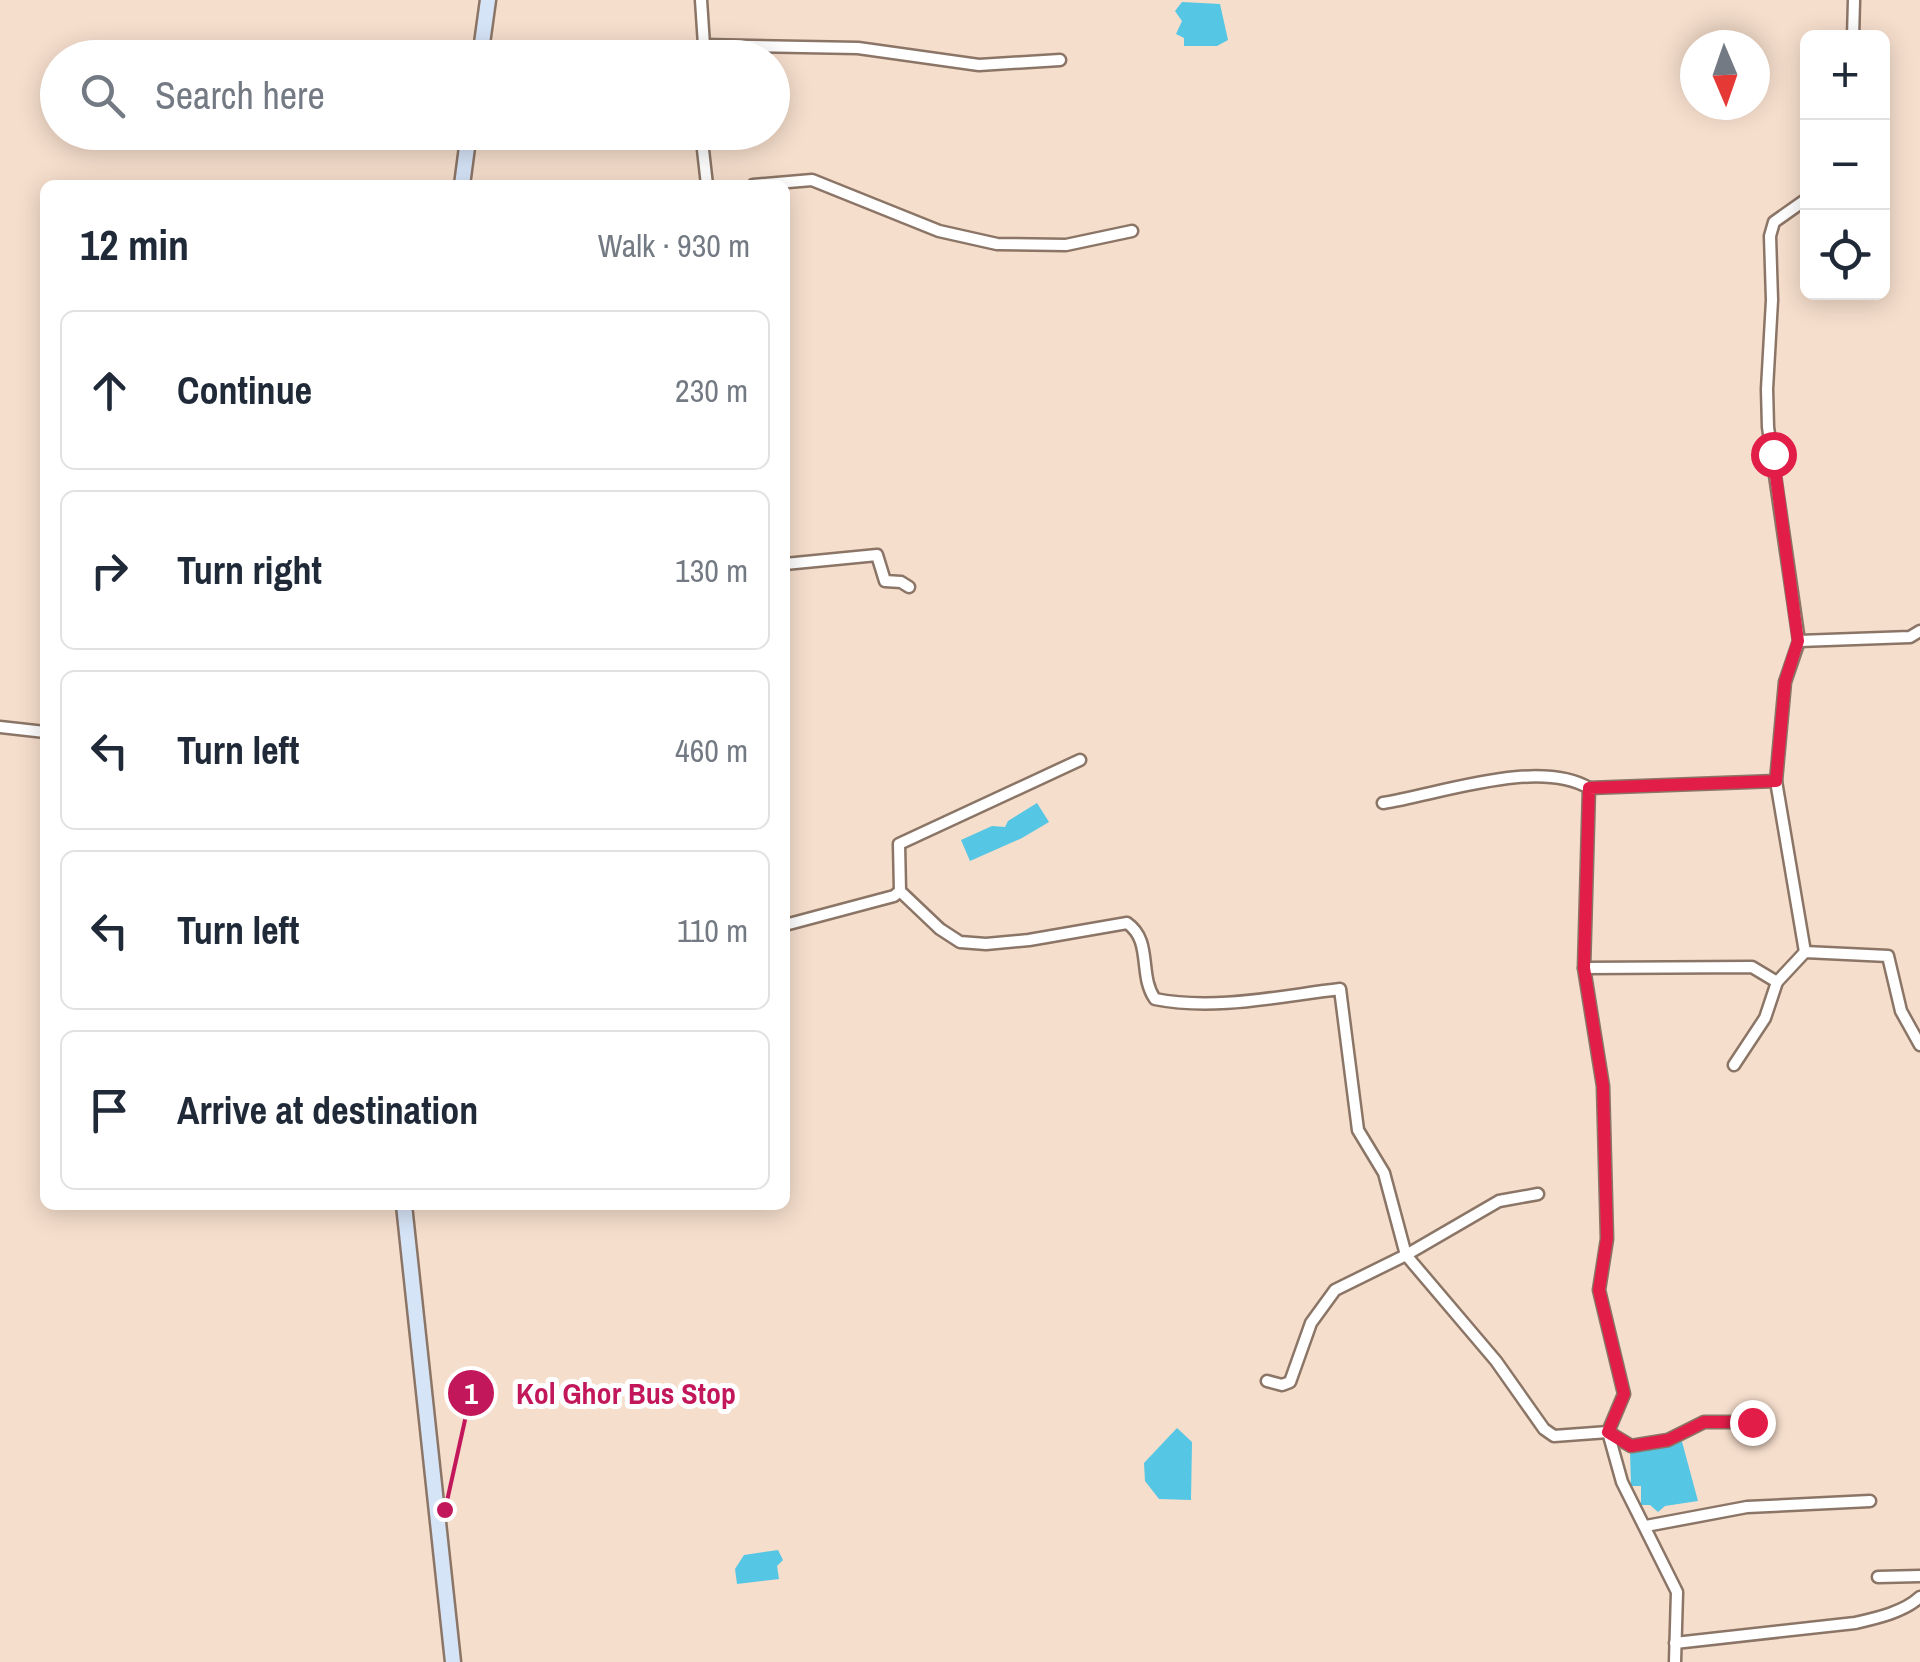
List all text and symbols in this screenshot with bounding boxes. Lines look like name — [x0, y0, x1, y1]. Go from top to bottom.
north arrow — [1680, 30, 1770, 120]
map controls — [1800, 30, 1890, 300]
button: + — [1800, 30, 1890, 120]
search box — [40, 40, 790, 150]
icon: search — [75, 68, 130, 123]
text: Search here — [155, 70, 325, 121]
button: − — [1800, 120, 1890, 210]
button: locate — [1800, 210, 1890, 300]
text: 12 min — [80, 217, 189, 273]
text: Walk · 930 m — [598, 224, 750, 267]
icon: ahead — [82, 363, 137, 418]
text: Continue — [177, 365, 312, 416]
text: 230 m — [675, 369, 748, 412]
route start — [1751, 432, 1797, 478]
icon: right — [82, 543, 137, 598]
text: Turn right — [177, 545, 322, 596]
text: 130 m — [675, 549, 748, 592]
icon: left — [82, 723, 137, 778]
text: Turn left — [177, 725, 299, 776]
text: 460 m — [675, 729, 748, 772]
icon: left — [82, 903, 137, 958]
text: Turn left — [177, 905, 299, 956]
text: 110 m — [677, 909, 748, 952]
icon: arrive — [82, 1083, 137, 1138]
text: Arrive at destination — [177, 1085, 478, 1136]
callout: Kol Ghor Bus Stop — [446, 1363, 756, 1423]
text: 1 — [464, 1373, 478, 1413]
text: Kol Ghor Bus Stop — [516, 1373, 736, 1413]
route end — [1730, 1400, 1776, 1446]

